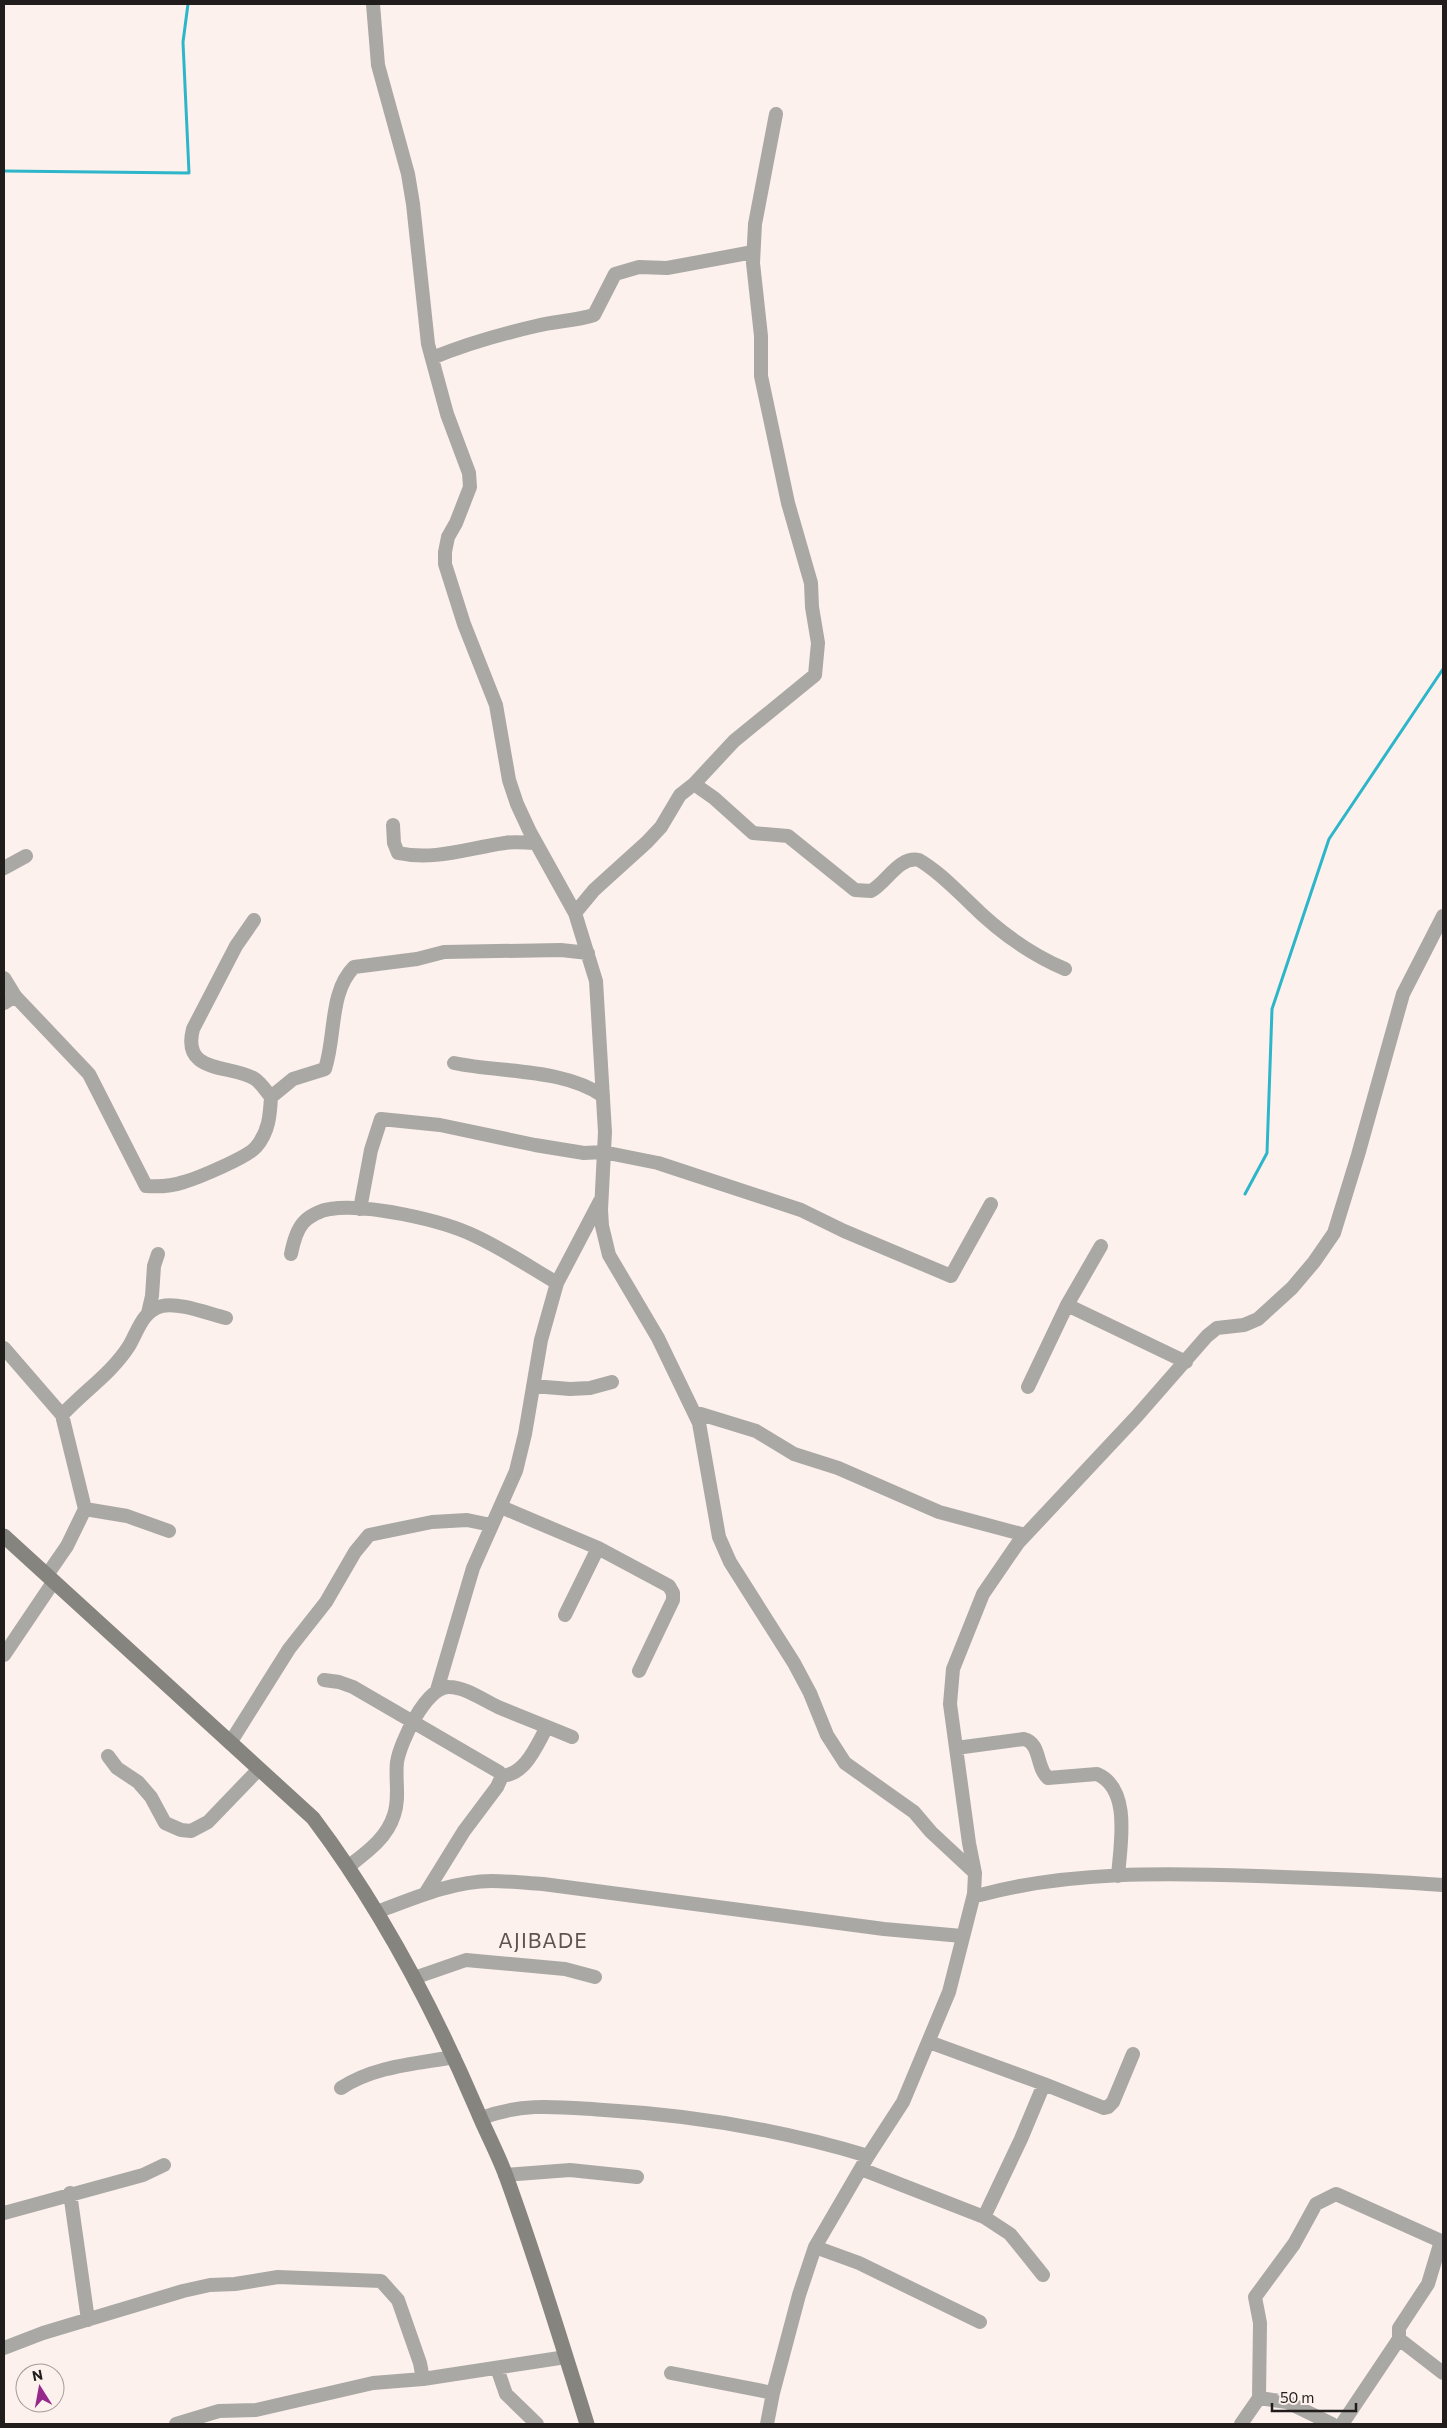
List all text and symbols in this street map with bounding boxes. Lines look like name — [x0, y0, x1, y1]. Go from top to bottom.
district label: AJIBADE — [498, 1927, 588, 1952]
north arrow — [15, 2363, 65, 2413]
text: N — [31, 2365, 44, 2384]
scale bar — [1272, 2380, 1356, 2412]
text: 50 m — [1280, 2388, 1314, 2406]

